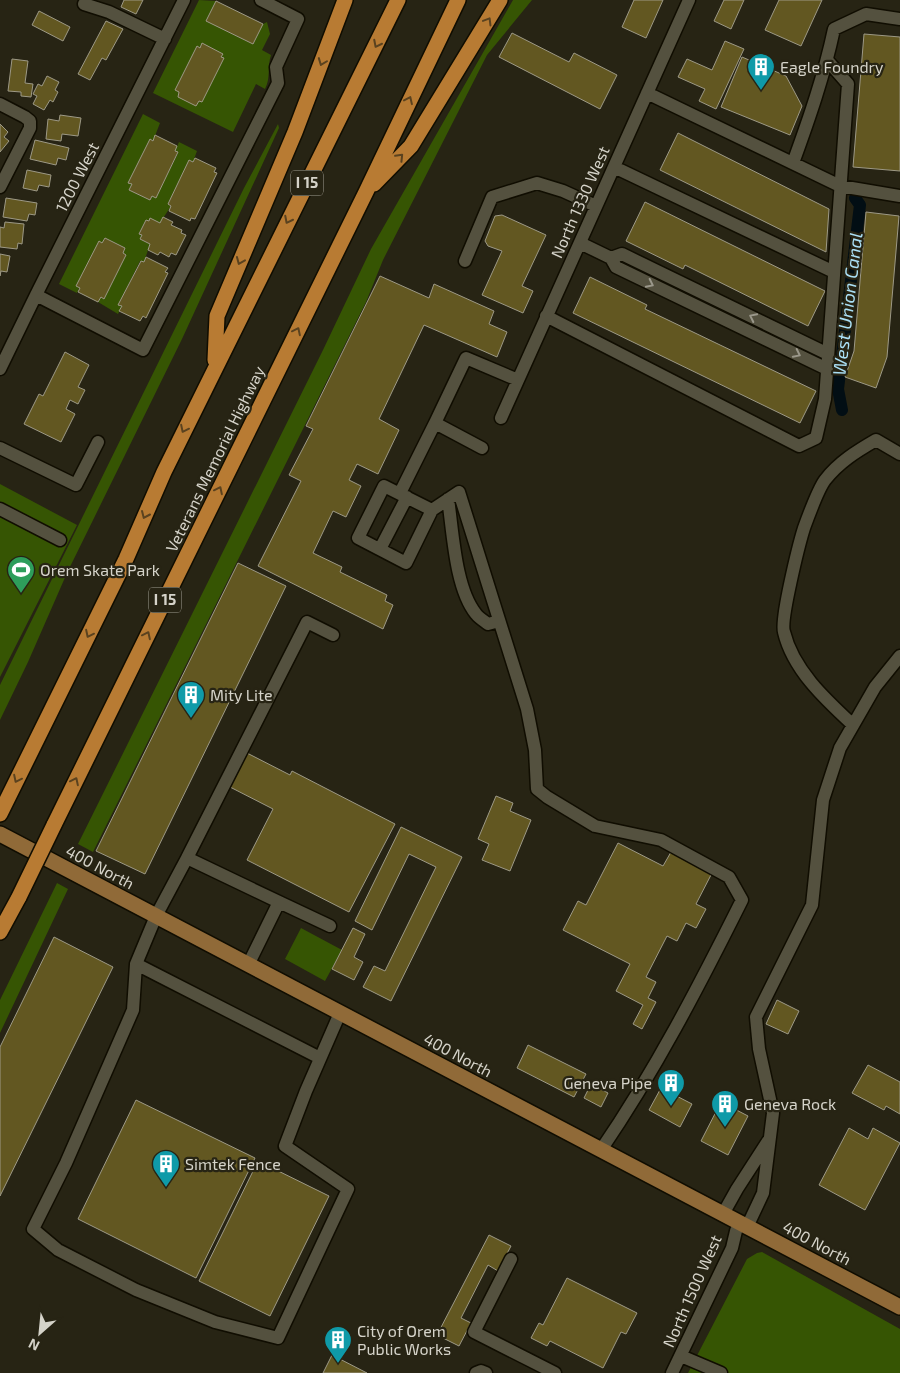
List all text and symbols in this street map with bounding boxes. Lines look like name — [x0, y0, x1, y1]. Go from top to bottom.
one-way arrow — [481, 17, 491, 26]
one-way arrow — [373, 38, 383, 47]
building icon: Eagle Foundry — [746, 52, 776, 91]
one-way arrow — [317, 57, 328, 66]
place label: Eagle Foundry — [780, 57, 884, 76]
one-way arrow — [403, 96, 414, 105]
street label: 1200 West — [51, 139, 102, 215]
street label: North 1330 West — [546, 143, 613, 261]
one-way arrow — [394, 154, 403, 163]
road number: I 15 — [291, 170, 323, 196]
one-way arrow — [284, 215, 294, 224]
water label: West Union Canal — [827, 231, 867, 377]
one-way arrow — [236, 256, 247, 265]
one-way arrow — [645, 277, 654, 288]
one-way arrow — [749, 313, 758, 323]
one-way arrow — [291, 328, 301, 337]
one-way arrow — [792, 348, 801, 358]
street label: Veterans Memorial Highway — [161, 362, 268, 555]
one-way arrow — [180, 424, 191, 433]
one-way arrow — [213, 486, 223, 495]
one-way arrow — [140, 510, 151, 519]
sports icon: Orem Skate Park — [6, 555, 36, 594]
place label: Orem Skate Park — [40, 560, 160, 579]
road number: I 15 — [149, 588, 181, 612]
one-way arrow — [85, 628, 95, 637]
one-way arrow — [141, 632, 151, 641]
building icon: Mity Lite — [176, 680, 206, 719]
place label: Mity Lite — [210, 685, 273, 704]
one-way arrow — [13, 774, 23, 783]
one-way arrow — [69, 777, 79, 786]
street label: 400 North — [63, 841, 138, 893]
street label: 400 North — [421, 1029, 496, 1081]
building icon: Geneva Pipe — [656, 1068, 686, 1107]
place label: Geneva Pipe — [563, 1073, 652, 1092]
building icon: Geneva Rock — [710, 1089, 740, 1128]
place label: Geneva Rock — [744, 1094, 836, 1113]
building icon: Simtek Fence — [151, 1149, 181, 1188]
place label: Simtek Fence — [185, 1154, 281, 1173]
street label: 400 North — [780, 1217, 855, 1269]
street label: North 1500 West — [658, 1232, 725, 1350]
north arrow — [15, 1308, 65, 1358]
place label: City of Orem Public Works — [357, 1321, 451, 1358]
building icon: City of Orem Public Works — [323, 1325, 353, 1364]
text: N — [26, 1335, 42, 1355]

